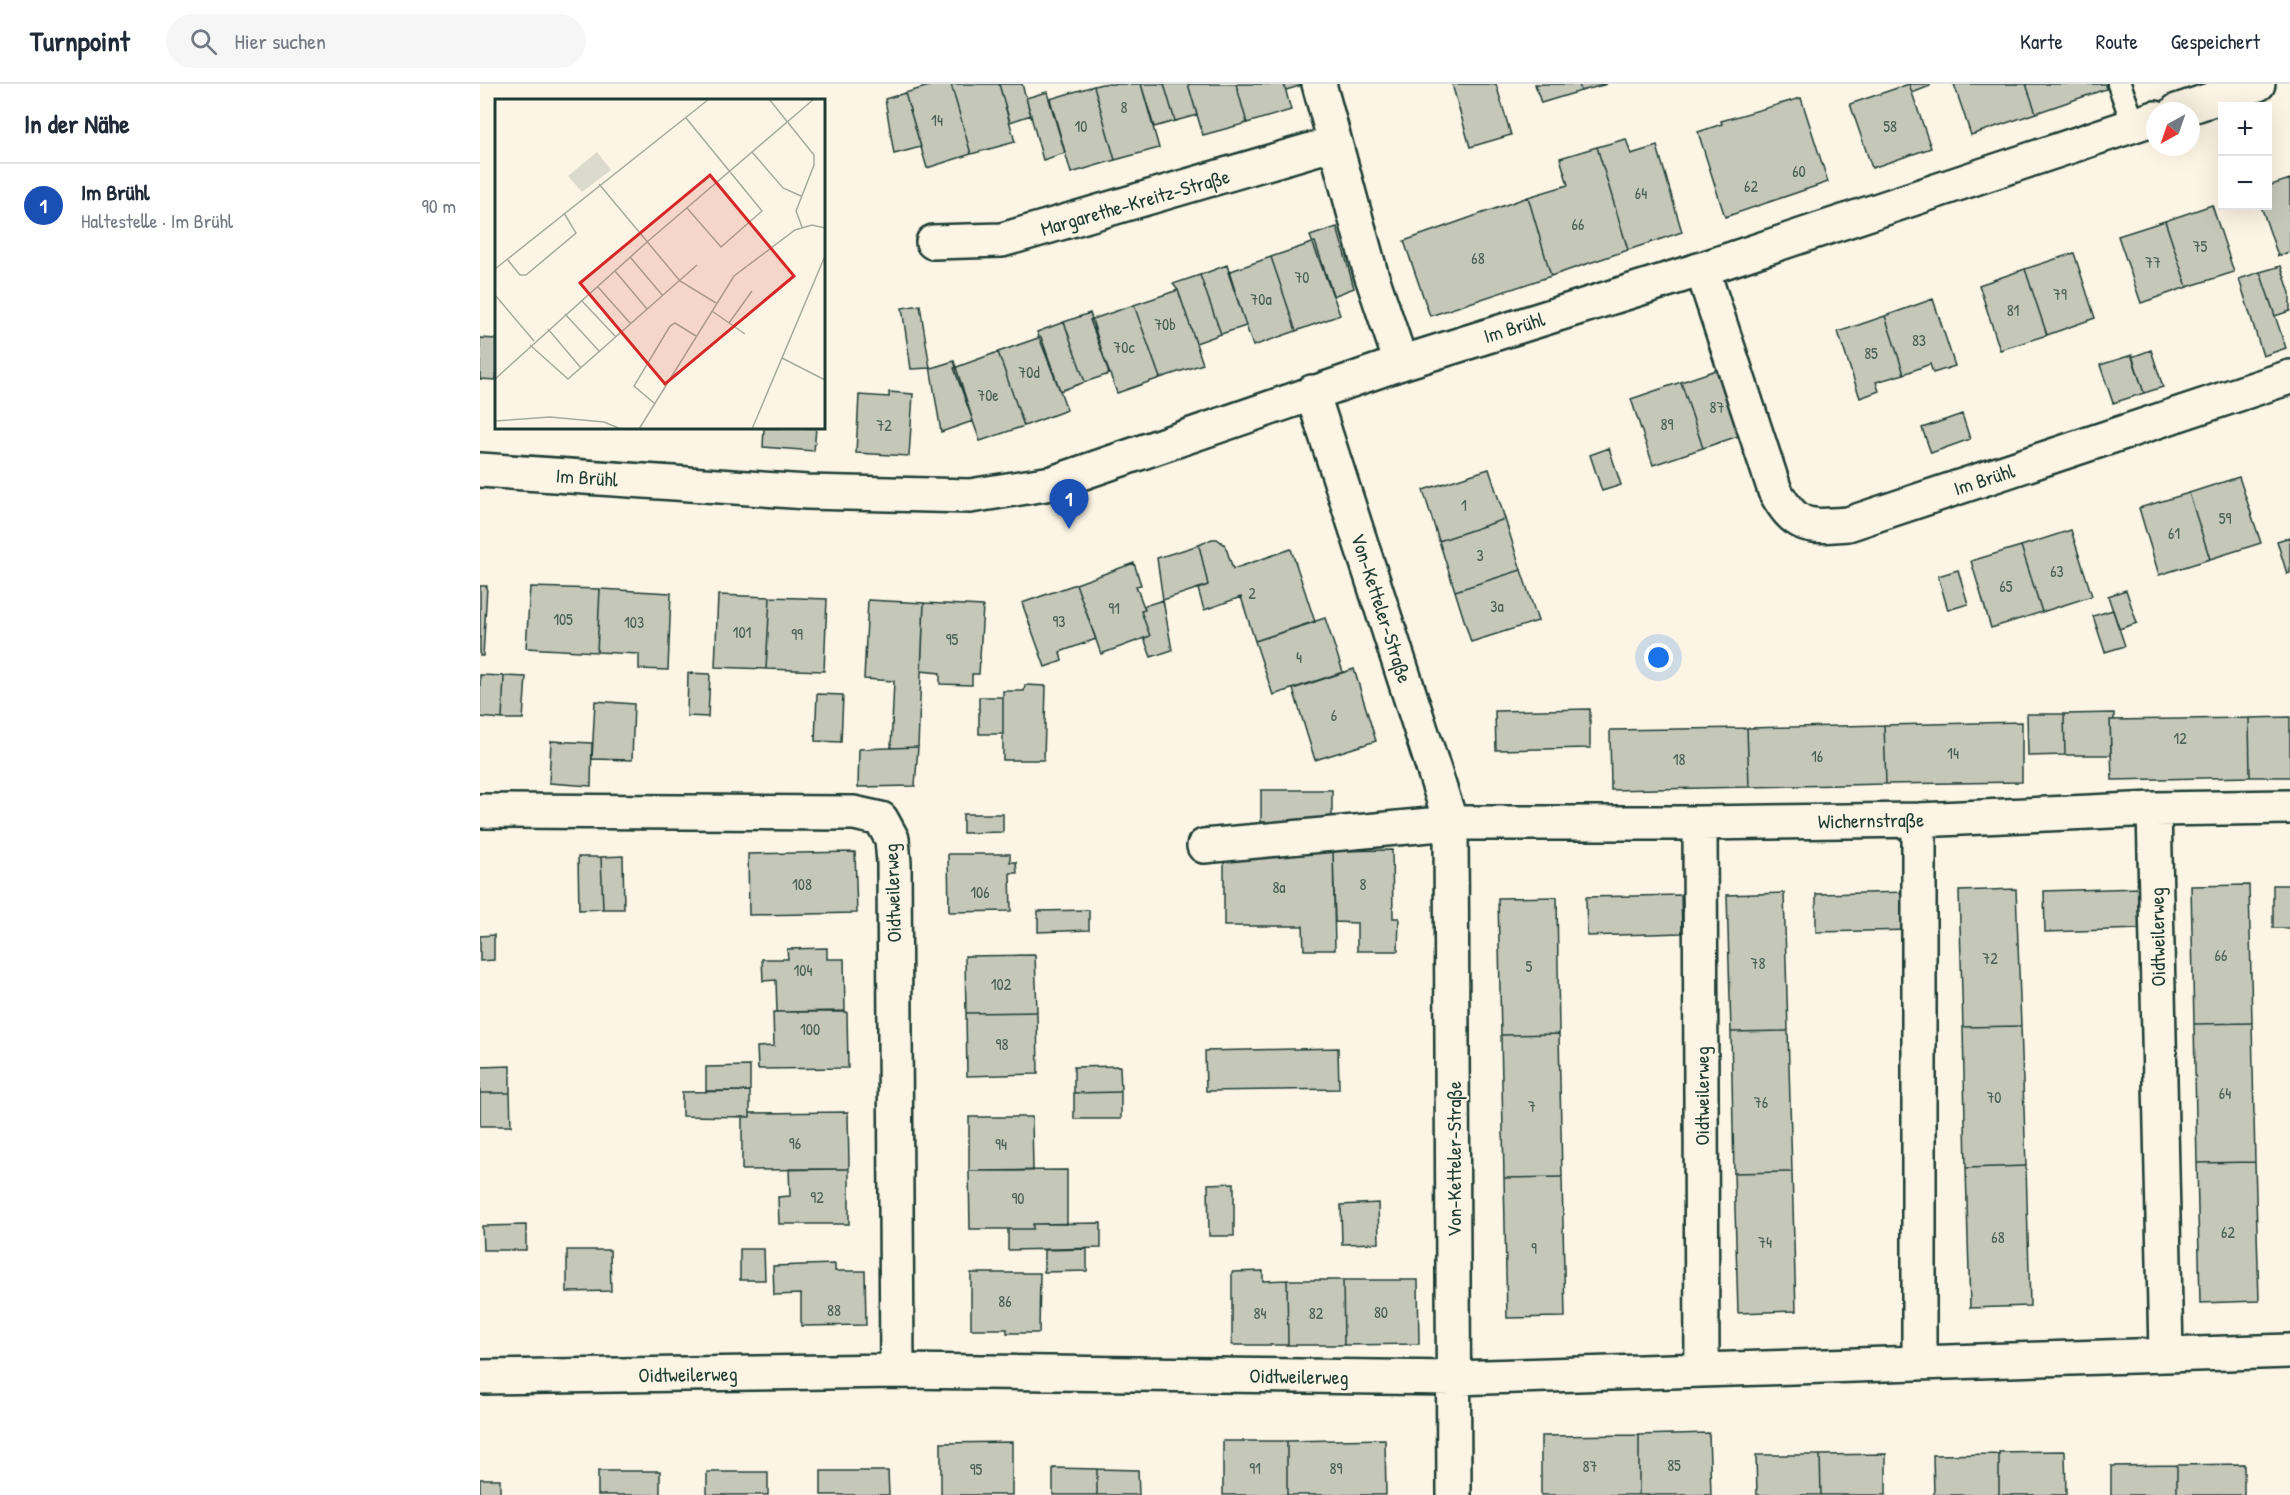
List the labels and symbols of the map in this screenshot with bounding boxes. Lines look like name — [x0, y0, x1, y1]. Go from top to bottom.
house number: 8 — [1121, 96, 1128, 118]
inset map — [495, 99, 825, 429]
north arrow — [2146, 102, 2200, 156]
house number: 14 — [931, 109, 943, 131]
house number: 10 — [1075, 115, 1087, 137]
house number: 58 — [1883, 115, 1897, 137]
house number: 60 — [1792, 160, 1806, 182]
street label: Margarethe-Kreitz-Straße — [1037, 162, 1233, 242]
house number: 62 — [1744, 175, 1758, 197]
house number: 64 — [1635, 182, 1647, 204]
house number: 66 — [1572, 213, 1584, 235]
house number: 75 — [2193, 235, 2208, 257]
house number: 68 — [1471, 247, 1485, 269]
house number: 77 — [2145, 251, 2161, 273]
house number: 70 — [1294, 266, 1310, 288]
house number: 79 — [2053, 283, 2067, 305]
house number: 70a — [1250, 288, 1272, 310]
house number: 81 — [2007, 299, 2020, 321]
street label: Im Brühl — [1480, 305, 1548, 349]
house number: 70b — [1154, 313, 1176, 335]
house number: 83 — [1912, 329, 1926, 351]
house number: 70c — [1113, 336, 1135, 358]
house number: 85 — [1864, 342, 1878, 364]
house number: 70d — [1018, 361, 1040, 383]
house number: 70e — [977, 384, 999, 406]
house number: 87 — [1710, 396, 1724, 418]
house number: 89 — [1661, 413, 1674, 435]
house number: 72 — [876, 414, 892, 436]
street label: Im Brühl — [1950, 456, 2019, 501]
street label: Im Brühl — [555, 461, 620, 493]
pin: 1 — [1050, 480, 1088, 529]
house number: 1 — [1461, 494, 1467, 516]
house number: 59 — [2219, 507, 2231, 529]
house number: 61 — [2168, 522, 2180, 544]
street label: Von-Ketteler-Straße — [1345, 530, 1419, 686]
house number: 3 — [1476, 544, 1484, 566]
house number: 63 — [2050, 560, 2064, 582]
house number: 65 — [1999, 575, 2013, 597]
house number: 2 — [1248, 582, 1256, 604]
house number: 3a — [1490, 595, 1504, 617]
house number: 91 — [1108, 597, 1120, 619]
house number: 105 — [553, 608, 573, 630]
house number: 93 — [1052, 610, 1066, 632]
house number: 103 — [624, 611, 644, 633]
house number: 101 — [733, 621, 752, 643]
house number: 99 — [791, 623, 803, 645]
house number: 95 — [946, 628, 959, 650]
your location — [1644, 643, 1673, 672]
house number: 4 — [1296, 646, 1302, 668]
house number: 6 — [1331, 704, 1337, 726]
house number: 12 — [2173, 727, 2187, 749]
house number: 14 — [1947, 742, 1959, 764]
house number: 16 — [1811, 745, 1823, 767]
house number: 18 — [1673, 748, 1685, 770]
street label: Wichernstraße — [1818, 806, 1924, 834]
street label: Oidtweilerweg — [877, 843, 907, 943]
house number: 108 — [792, 873, 812, 895]
house number: 8 — [1360, 873, 1367, 895]
house number: 8a — [1272, 876, 1286, 898]
house number: 106 — [970, 881, 990, 903]
street label: Oidtweilerweg — [2143, 887, 2171, 987]
house number: 66 — [2215, 944, 2227, 966]
house number: 72 — [1982, 947, 1998, 969]
house number: 78 — [1751, 952, 1765, 974]
house number: 5 — [1526, 955, 1533, 977]
house number: 104 — [794, 959, 812, 981]
house number: 102 — [991, 973, 1012, 995]
house number: 100 — [800, 1018, 820, 1040]
house number: 98 — [996, 1033, 1008, 1055]
street label: Oidtweilerweg — [1688, 1046, 1715, 1146]
street label: Von-Ketteler-Straße — [1440, 1081, 1467, 1237]
house number: 64 — [2219, 1082, 2231, 1104]
house number: 70 — [1986, 1086, 2002, 1108]
house number: 76 — [1754, 1091, 1768, 1113]
house number: 7 — [1528, 1095, 1536, 1117]
house number: 96 — [789, 1132, 801, 1154]
house number: 94 — [995, 1133, 1007, 1155]
house number: 92 — [810, 1186, 824, 1208]
house number: 90 — [1011, 1187, 1025, 1209]
house number: 62 — [2221, 1221, 2235, 1243]
house number: 68 — [1991, 1226, 2005, 1248]
house number: 74 — [1758, 1231, 1772, 1253]
house number: 9 — [1531, 1237, 1537, 1259]
house number: 86 — [998, 1290, 1012, 1312]
house number: 88 — [827, 1299, 841, 1321]
house number: 80 — [1374, 1301, 1388, 1323]
house number: 84 — [1254, 1302, 1266, 1324]
house number: 82 — [1309, 1302, 1324, 1324]
street label: Oidtweilerweg — [638, 1360, 738, 1388]
street label: Oidtweilerweg — [1249, 1362, 1349, 1390]
house number: 85 — [1667, 1454, 1681, 1476]
house number: 87 — [1583, 1455, 1597, 1477]
house number: 91 — [1249, 1457, 1261, 1479]
house number: 89 — [1330, 1457, 1343, 1479]
house number: 95 — [970, 1458, 983, 1480]

